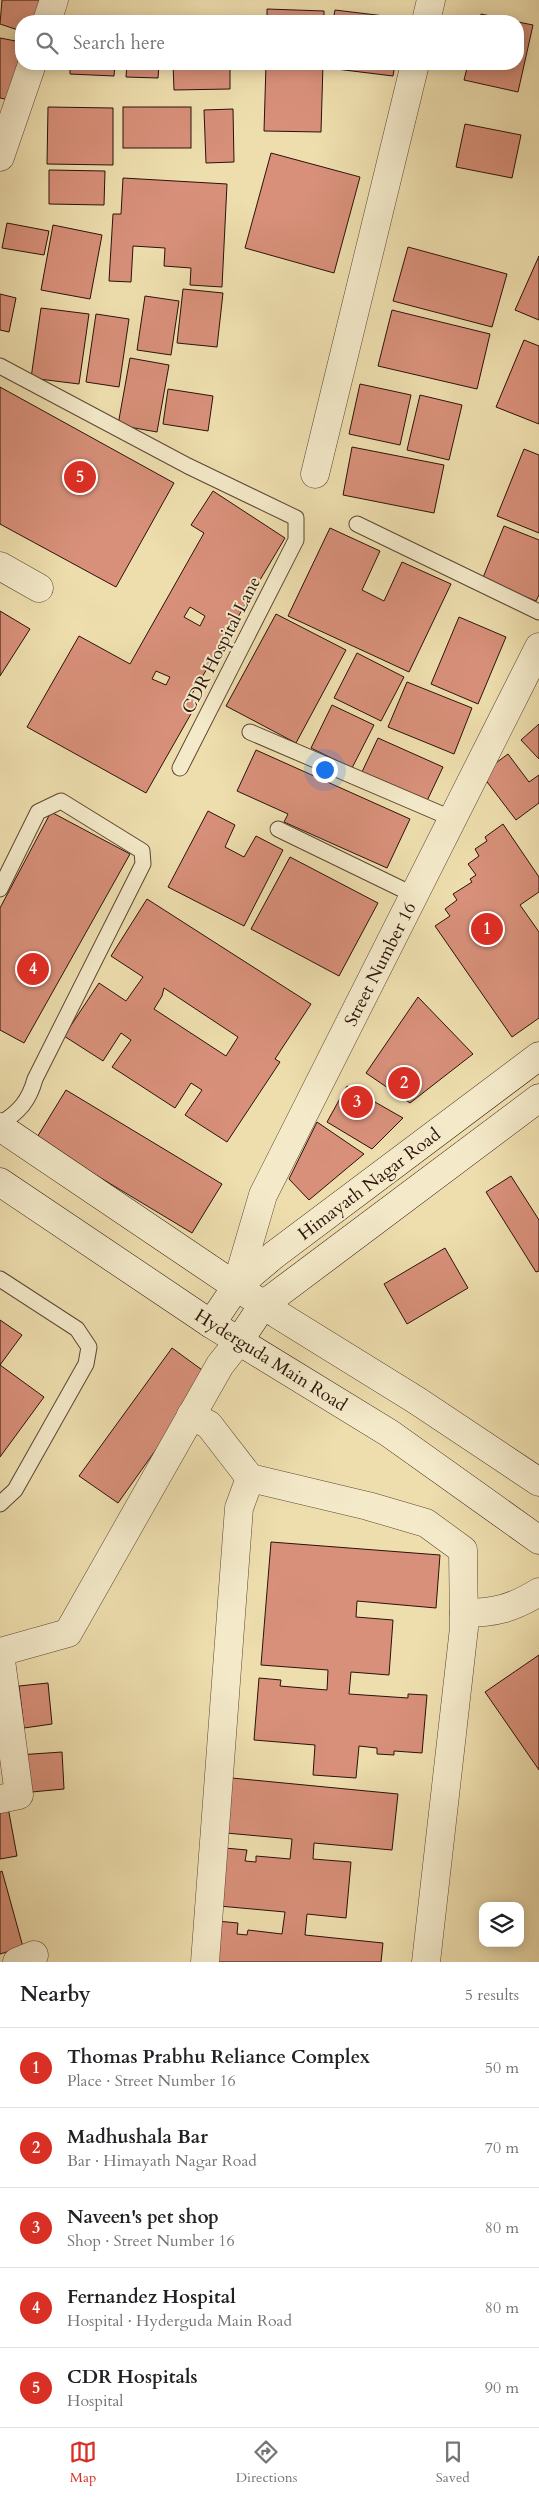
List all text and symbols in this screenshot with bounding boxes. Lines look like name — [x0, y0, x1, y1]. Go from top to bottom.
search box — [15, 15, 524, 70]
icon: search — [33, 29, 61, 57]
text: Search here — [73, 30, 165, 56]
pin: 5 — [64, 458, 96, 496]
street label: CDR Hospital Lane — [176, 572, 267, 718]
your location — [312, 757, 338, 783]
street label: Street Number 16 — [338, 898, 423, 1031]
pin: 1 — [471, 910, 503, 948]
pin: 4 — [17, 950, 49, 988]
pin: 2 — [388, 1064, 420, 1102]
pin: 3 — [341, 1083, 373, 1121]
street label: Himayath Nagar Road — [293, 1122, 446, 1246]
street label: Hyderguda Main Road — [190, 1303, 352, 1418]
map controls — [479, 1902, 524, 1947]
button: layers — [479, 1902, 524, 1947]
text: Nearby — [20, 1980, 91, 2009]
text: 5 results — [465, 1984, 519, 2006]
text: Thomas Prabhu Reliance Complex — [67, 2044, 370, 2070]
text: 1 — [32, 2057, 40, 2079]
text: 50 m — [485, 2057, 519, 2079]
text: Place · Street Number 16 — [67, 2070, 236, 2092]
text: Madhushala Bar — [67, 2124, 208, 2150]
text: 2 — [32, 2137, 40, 2159]
text: 70 m — [485, 2137, 519, 2159]
text: Bar · Himayath Nagar Road — [67, 2150, 257, 2172]
text: Naveen's pet shop — [67, 2204, 219, 2230]
text: 3 — [32, 2217, 40, 2239]
text: 80 m — [485, 2217, 519, 2239]
text: Shop · Street Number 16 — [67, 2230, 235, 2252]
text: Fernandez Hospital — [67, 2284, 236, 2310]
text: 4 — [32, 2297, 40, 2319]
text: 80 m — [485, 2297, 519, 2319]
text: Hospital · Hyderguda Main Road — [67, 2310, 292, 2332]
text: CDR Hospitals — [67, 2364, 198, 2390]
text: 5 — [32, 2377, 40, 2399]
text: 90 m — [485, 2377, 519, 2399]
text: Hospital — [67, 2390, 123, 2412]
tab: Map — [69, 2438, 97, 2487]
tab: Directions — [236, 2438, 297, 2487]
tab: Saved — [436, 2438, 470, 2487]

